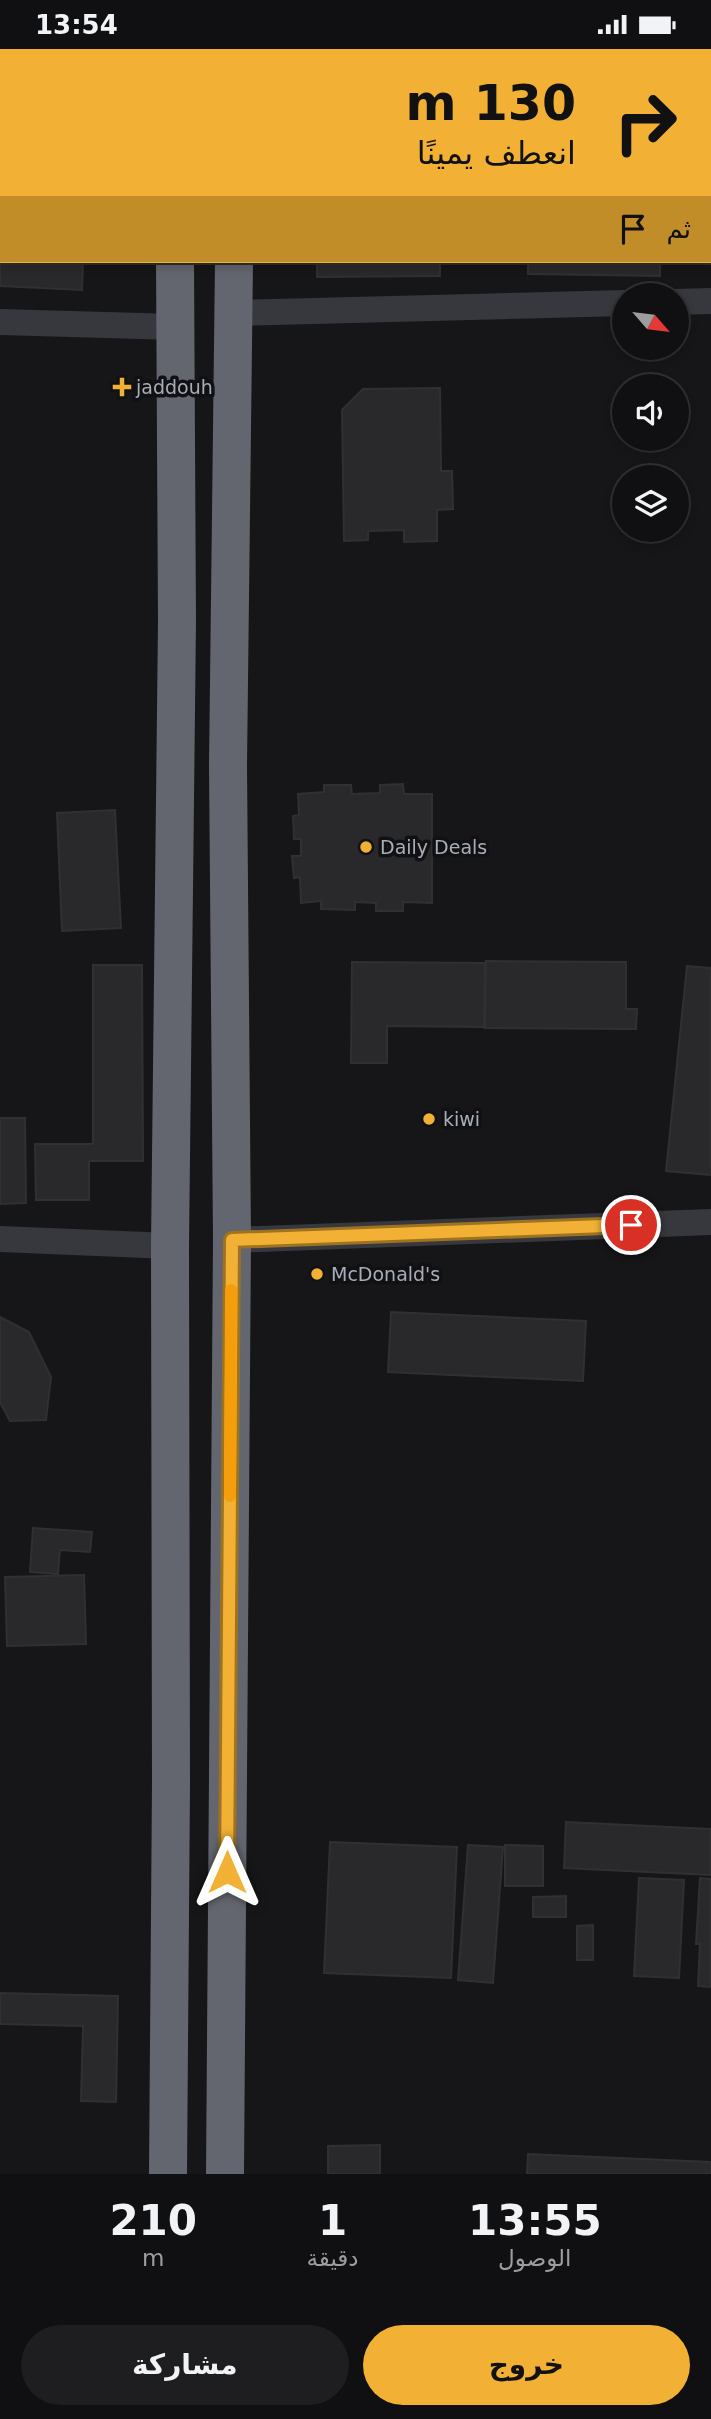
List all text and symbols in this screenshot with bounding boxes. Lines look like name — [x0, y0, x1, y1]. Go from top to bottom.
text: 13:54 — [35, 10, 118, 40]
text: 130 m — [406, 75, 576, 132]
icon: right — [600, 77, 691, 168]
text: انعطف يمينًا — [417, 134, 576, 172]
icon: arrive — [614, 210, 652, 248]
text: ثم — [666, 214, 691, 244]
north arrow — [612, 283, 690, 361]
map controls — [612, 283, 689, 542]
button: sound — [612, 374, 689, 451]
place label: jaddouh — [135, 376, 213, 398]
marker: jaddouh — [114, 379, 130, 395]
button: layers — [612, 465, 689, 542]
place label: Daily Deals — [380, 836, 487, 858]
marker: Daily Deals — [358, 839, 374, 855]
place label: kiwi — [443, 1108, 480, 1130]
marker: kiwi — [421, 1111, 437, 1127]
pin — [601, 1195, 661, 1255]
icon: arrive — [612, 1206, 650, 1244]
place label: McDonald's — [331, 1263, 440, 1285]
marker: McDonald's — [309, 1266, 325, 1282]
position arrow — [190, 1835, 264, 1909]
text: 210 — [109, 2196, 197, 2245]
text: 1 — [318, 2196, 347, 2245]
text: 13:55 — [468, 2196, 602, 2245]
text: m — [142, 2245, 164, 2271]
text: دقيقة — [306, 2245, 359, 2271]
text: الوصول — [498, 2245, 571, 2271]
button: مشاركة — [21, 2325, 349, 2405]
button: خروج — [363, 2325, 690, 2405]

